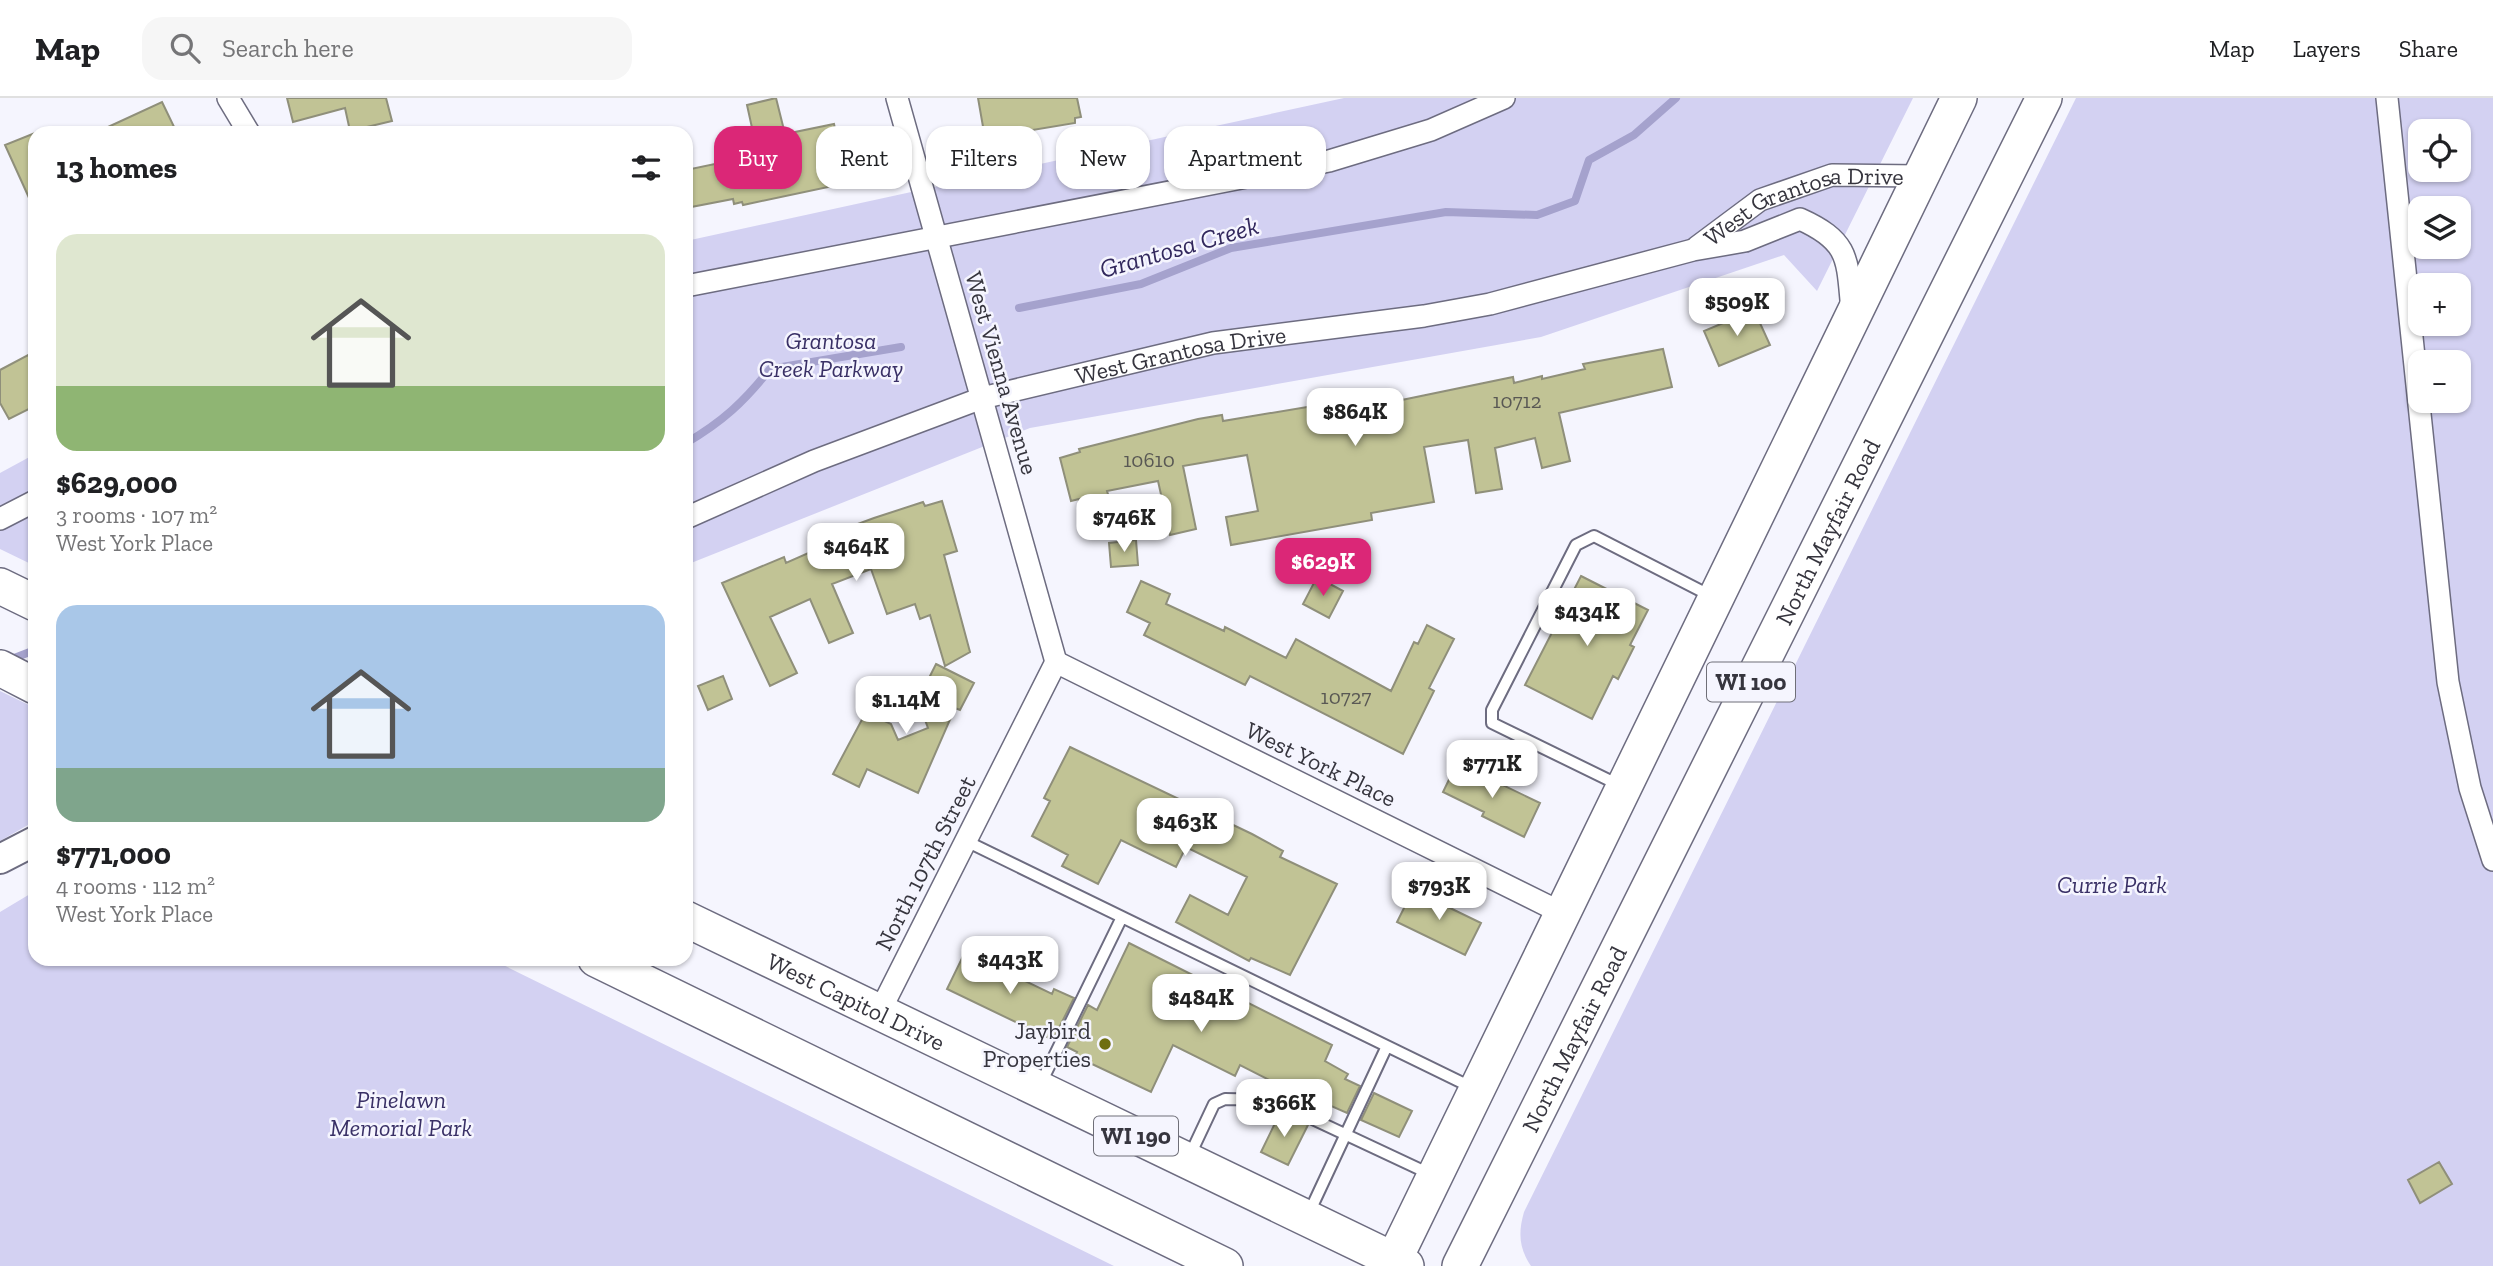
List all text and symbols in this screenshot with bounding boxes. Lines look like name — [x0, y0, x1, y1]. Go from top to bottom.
search box — [142, 17, 632, 80]
text: Map — [35, 29, 100, 68]
icon: search — [166, 29, 204, 67]
text: Search here — [222, 32, 354, 64]
text: Map — [2209, 34, 2255, 63]
text: Layers — [2293, 34, 2361, 63]
text: Share — [2399, 34, 2458, 63]
map controls — [2408, 119, 2471, 413]
button: locate — [2408, 119, 2471, 182]
chip: Buy — [714, 126, 802, 189]
chip: Rent — [816, 126, 912, 189]
chip: Filters — [926, 126, 1042, 189]
chip: New — [1056, 126, 1150, 189]
chip: Apartment — [1164, 126, 1326, 189]
icon: filters — [627, 149, 665, 187]
text: 13 homes — [56, 150, 177, 186]
street label: West Grantosa Drive — [1698, 160, 1904, 252]
button: layers — [2408, 196, 2471, 259]
water label: Grantosa Creek — [1096, 209, 1262, 285]
street label: West Vienna Avenue — [959, 268, 1045, 478]
button: + — [2408, 273, 2471, 336]
pin: $509K — [1688, 278, 1786, 338]
icon: home — [298, 280, 424, 406]
text: $509K — [1705, 287, 1769, 315]
street label: West Grantosa Drive — [1072, 319, 1288, 390]
park label: Grantosa Creek Parkway — [759, 326, 903, 383]
button: − — [2408, 350, 2471, 413]
pin: $864K — [1306, 388, 1404, 448]
house number: 10712 — [1493, 388, 1541, 413]
text: $864K — [1323, 397, 1387, 425]
street label: North Mayfair Road — [1769, 434, 1886, 629]
house number: 10610 — [1123, 447, 1175, 472]
text: $629,000 — [56, 465, 177, 501]
pin: $746K — [1075, 494, 1173, 554]
text: 3 rooms · 107 m² — [56, 501, 217, 529]
text: $746K — [1092, 503, 1156, 531]
pin: $464K — [807, 524, 905, 583]
text: West York Place — [56, 529, 213, 557]
text: $464K — [823, 532, 889, 560]
pin: $629K — [1274, 538, 1372, 598]
text: $629K — [1291, 547, 1355, 575]
pin: $434K — [1538, 588, 1636, 648]
text: $434K — [1554, 597, 1620, 625]
icon: home — [298, 651, 424, 777]
road number: WI 100 — [1707, 662, 1795, 702]
pin: $1.14M — [849, 676, 963, 736]
house number: 10727 — [1321, 684, 1371, 709]
text: $1.14M — [872, 685, 940, 713]
street label: West York Place — [1241, 715, 1401, 813]
pin: $771K — [1443, 740, 1541, 800]
text: $771K — [1463, 749, 1521, 777]
street label: North 107th Street — [868, 771, 982, 955]
pin: $463K — [1136, 798, 1234, 858]
text: $463K — [1153, 807, 1217, 835]
text: $771,000 — [56, 836, 171, 872]
pin: $793K — [1390, 862, 1488, 922]
park label: Currie Park — [2057, 870, 2167, 899]
text: $793K — [1408, 871, 1470, 899]
text: 4 rooms · 112 m² — [56, 872, 215, 900]
text: West York Place — [56, 900, 213, 928]
pin: $443K — [961, 936, 1059, 996]
street label: North Mayfair Road — [1515, 941, 1632, 1137]
text: $443K — [977, 945, 1043, 973]
street label: West Capitol Drive — [763, 946, 950, 1056]
pin: $484K — [1152, 974, 1250, 1034]
text: $484K — [1168, 983, 1234, 1011]
place label: Jaybird Properties — [983, 1016, 1091, 1073]
marker: Jaybird Properties — [1097, 1036, 1113, 1052]
pin: $366K — [1235, 1080, 1333, 1139]
park label: Pinelawn Memorial Park — [330, 1085, 473, 1142]
text: $366K — [1252, 1088, 1316, 1116]
road number: WI 190 — [1094, 1116, 1178, 1156]

